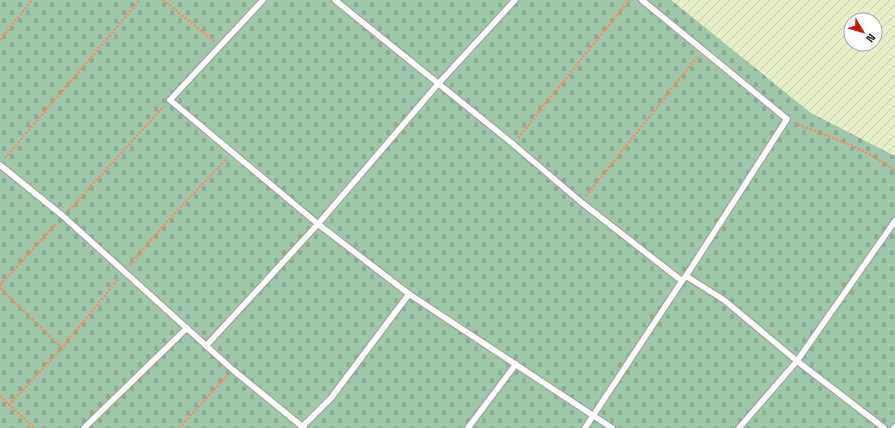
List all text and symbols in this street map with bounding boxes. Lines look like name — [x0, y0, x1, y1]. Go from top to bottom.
north arrow — [843, 12, 883, 52]
text: N — [863, 31, 879, 45]

